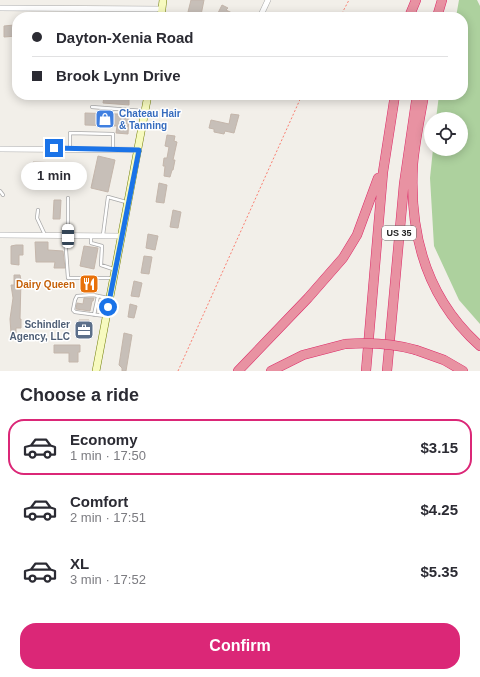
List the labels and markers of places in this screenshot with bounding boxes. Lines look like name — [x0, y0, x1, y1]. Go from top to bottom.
shop icon: Chateau Hair & Tanning — [94, 108, 116, 130]
place label: Chateau Hair & Tanning — [119, 108, 181, 131]
restaurant icon: Dairy Queen — [78, 273, 100, 295]
place label: Dairy Queen — [16, 279, 75, 290]
place label: Schindler Agency, LLC — [10, 319, 70, 342]
office icon: Schindler Agency, LLC — [73, 319, 95, 341]

